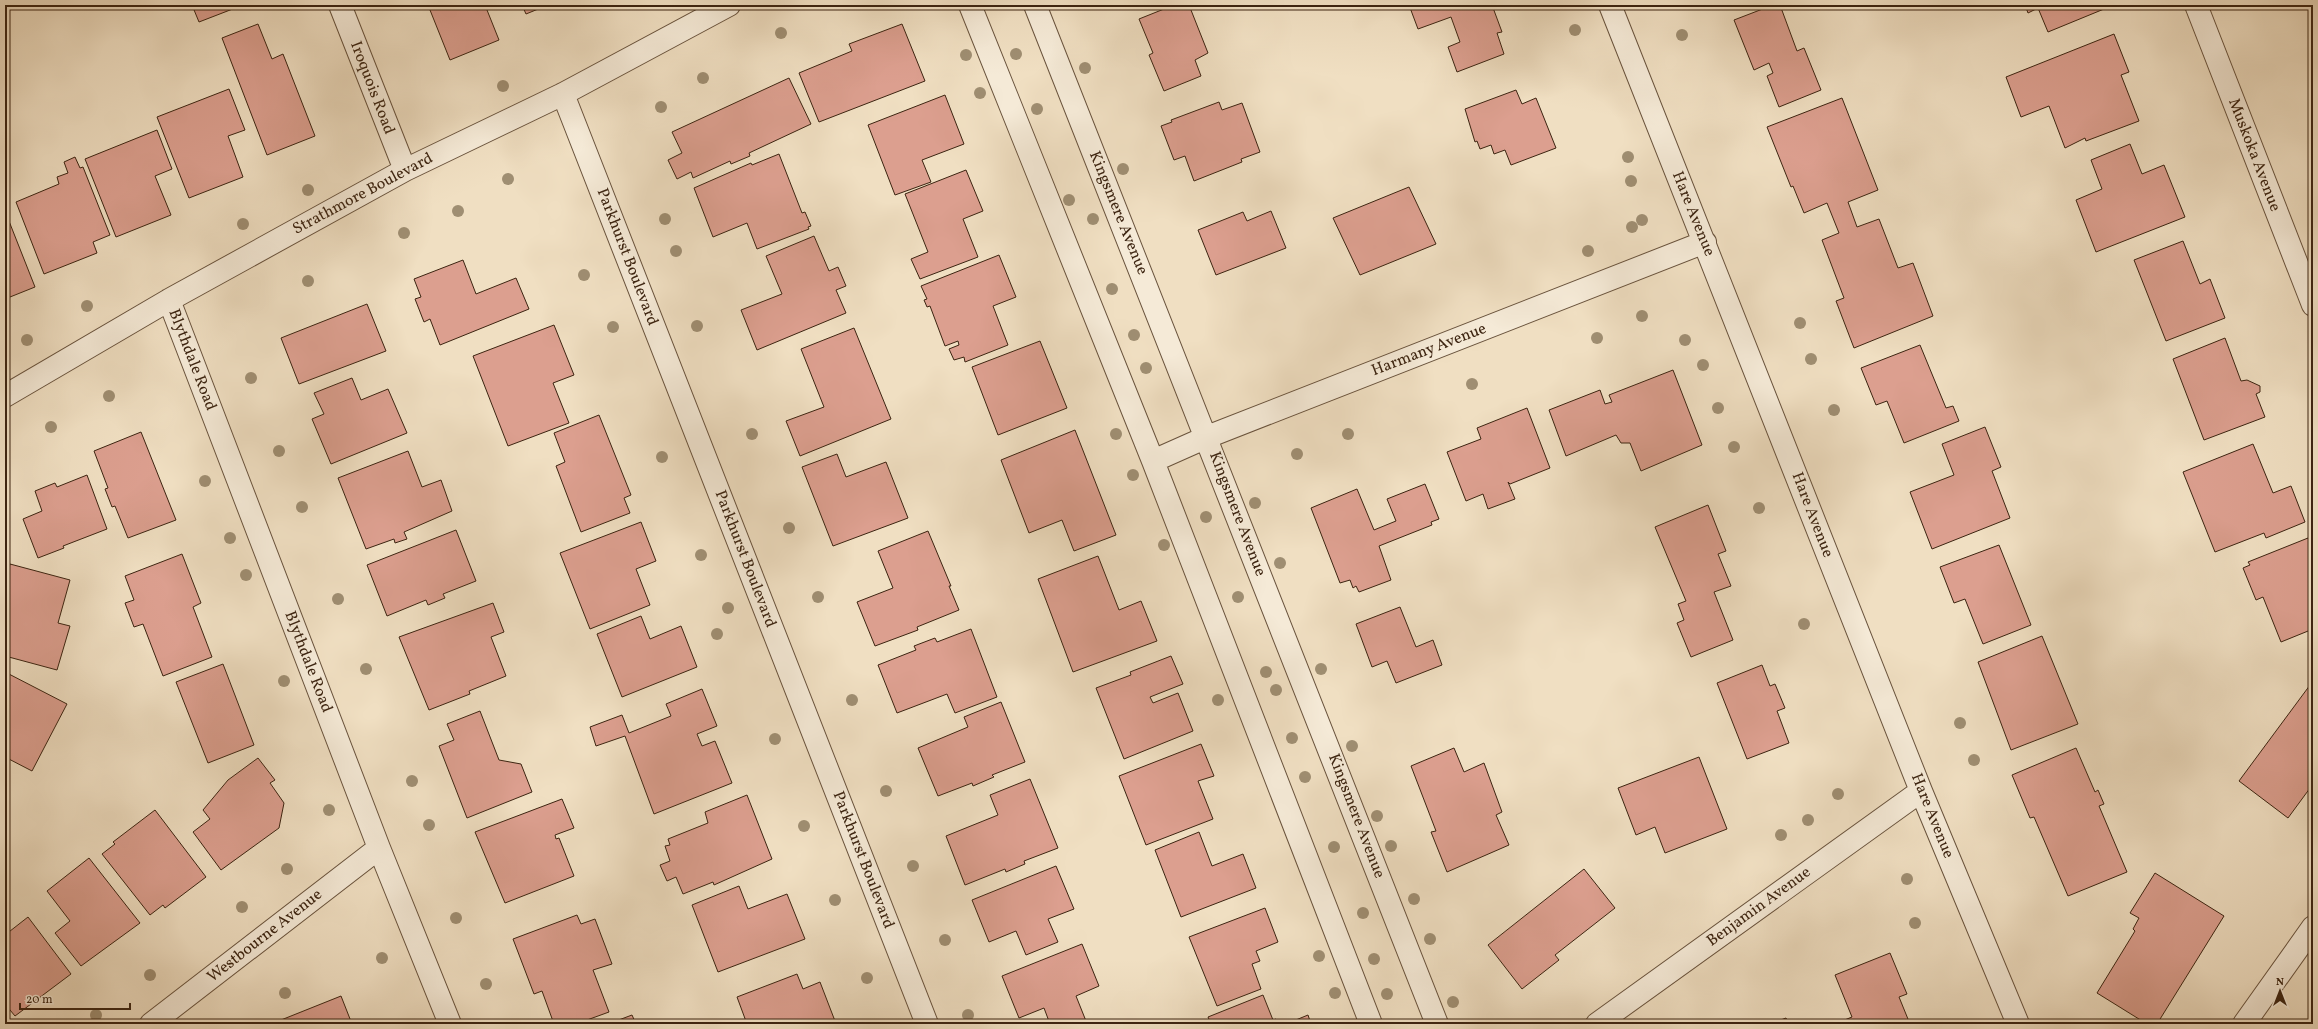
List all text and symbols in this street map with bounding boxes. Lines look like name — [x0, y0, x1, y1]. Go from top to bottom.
street label: Iroquois Road — [344, 38, 400, 138]
street label: Muskoka Avenue — [2222, 95, 2286, 215]
street label: Strathmore Boulevard — [289, 148, 437, 240]
street label: Kingsmere Avenue — [1083, 148, 1153, 278]
street label: Hare Avenue — [1666, 168, 1720, 260]
street label: Parkhurst Boulevard — [591, 185, 663, 329]
street label: Blythdale Road — [163, 306, 221, 414]
street label: Harmany Avenue — [1368, 318, 1490, 382]
street label: Kingsmere Avenue — [1203, 449, 1271, 579]
street label: Hare Avenue — [1786, 469, 1838, 561]
street label: Parkhurst Boulevard — [709, 487, 781, 631]
street label: Blythdale Road — [279, 608, 337, 716]
street label: Kingsmere Avenue — [1322, 751, 1390, 881]
street label: Hare Avenue — [1905, 770, 1959, 862]
street label: Parkhurst Boulevard — [827, 788, 899, 932]
street label: Benjamin Avenue — [1703, 862, 1815, 952]
street label: Westbourne Avenue — [203, 884, 327, 988]
north arrow — [2260, 971, 2300, 1011]
text: N — [2276, 975, 2284, 990]
scale bar — [20, 985, 130, 1011]
text: 20 m — [26, 992, 53, 1008]

